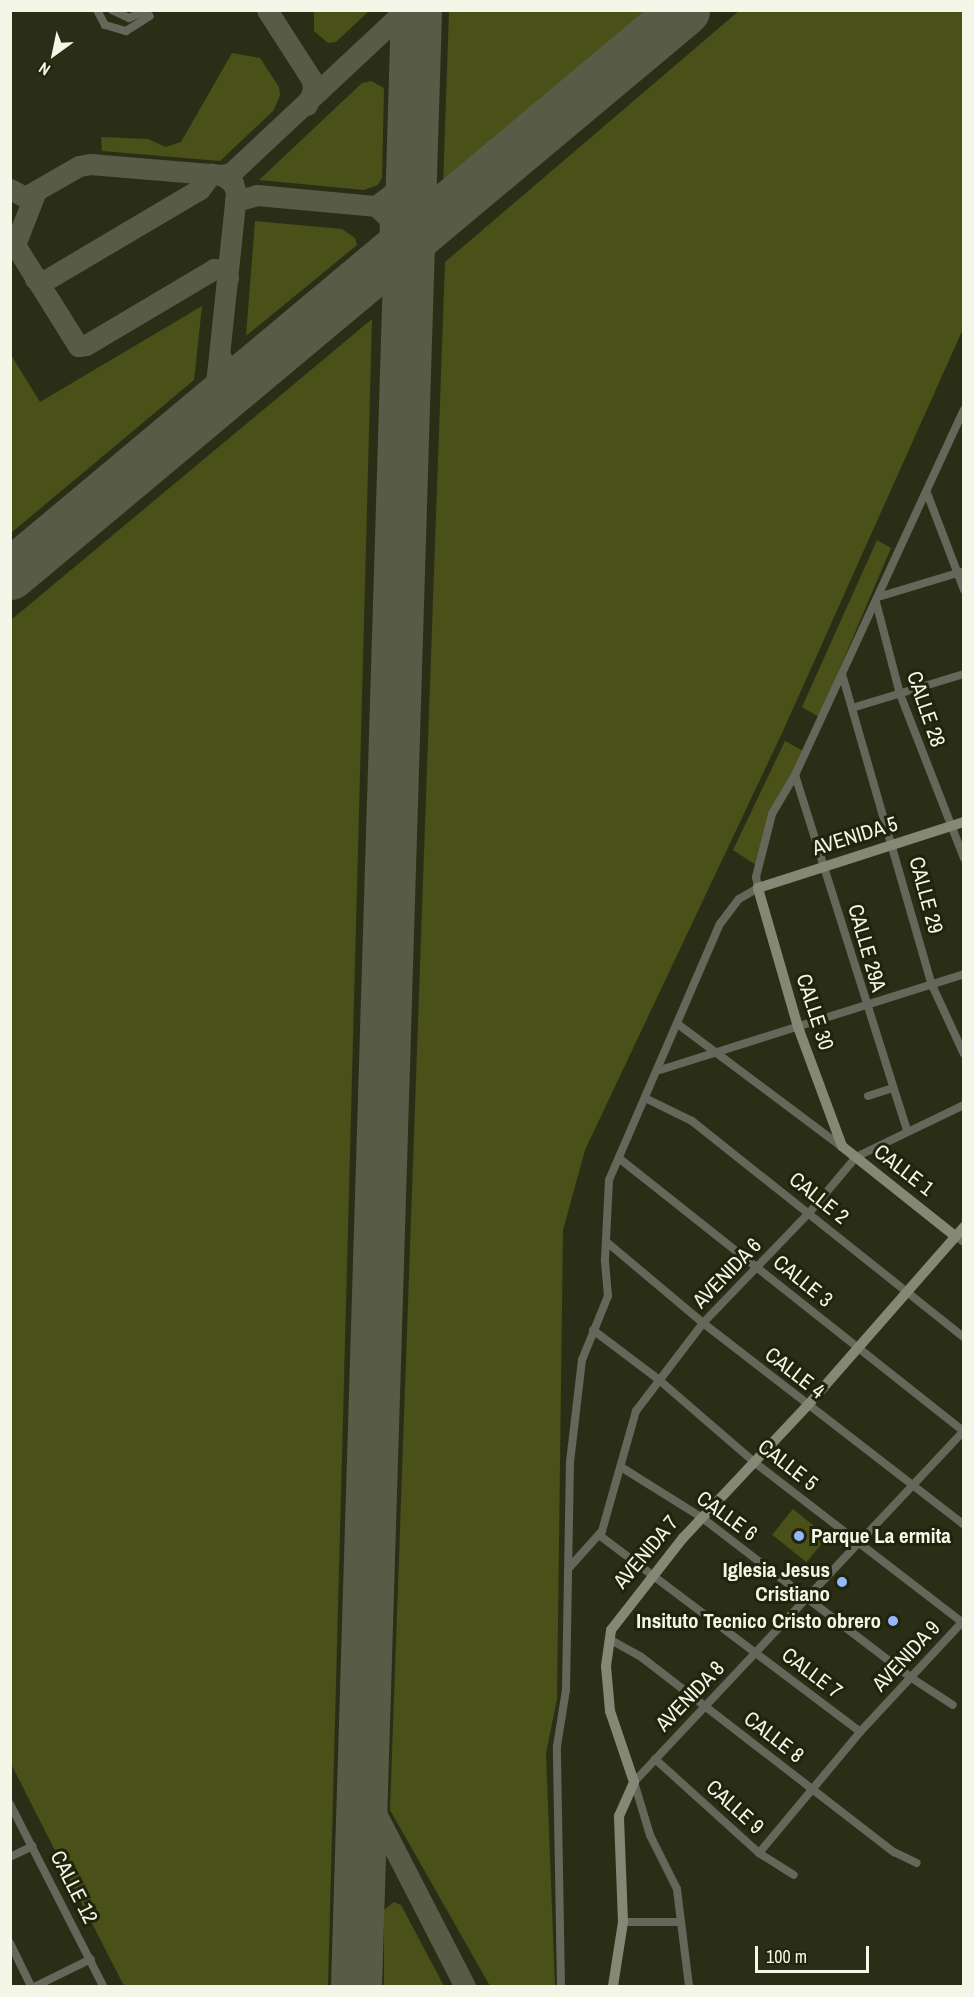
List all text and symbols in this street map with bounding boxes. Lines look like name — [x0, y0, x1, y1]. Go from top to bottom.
north arrow — [24, 24, 84, 84]
text: N — [34, 57, 54, 81]
street label: CALLE 28 — [901, 668, 951, 750]
street label: AVENIDA 5 — [809, 811, 901, 861]
street label: CALLE 29 — [904, 854, 948, 936]
street label: CALLE 29A — [842, 901, 892, 995]
street label: CALLE 30 — [791, 971, 839, 1053]
street label: CALLE 1 — [869, 1139, 939, 1201]
street label: CALLE 2 — [784, 1167, 854, 1229]
street label: AVENIDA 6 — [687, 1232, 767, 1314]
street label: CALLE 3 — [768, 1250, 838, 1312]
street label: CALLE 4 — [760, 1342, 830, 1404]
street label: CALLE 5 — [753, 1434, 823, 1496]
street label: CALLE 6 — [692, 1486, 762, 1546]
street label: AVENIDA 7 — [608, 1510, 684, 1594]
place label: Parque La ermita — [811, 1523, 951, 1549]
marker: Parque La ermita — [792, 1529, 806, 1543]
place label: Iglesia Jesus Cristiano — [723, 1557, 830, 1607]
marker: Iglesia Jesus Cristiano — [835, 1575, 849, 1589]
place label: Insituto Tecnico Cristo obrero — [636, 1608, 881, 1634]
marker: Insituto Tecnico Cristo obrero — [886, 1614, 900, 1628]
street label: AVENIDA 9 — [867, 1615, 945, 1697]
street label: CALLE 7 — [777, 1642, 847, 1704]
street label: AVENIDA 8 — [650, 1655, 730, 1737]
street label: CALLE 8 — [739, 1706, 809, 1768]
street label: CALLE 9 — [701, 1775, 769, 1839]
street label: CALLE 12 — [45, 1846, 103, 1928]
scale bar — [758, 1934, 872, 1972]
text: 100 m — [766, 1944, 807, 1969]

